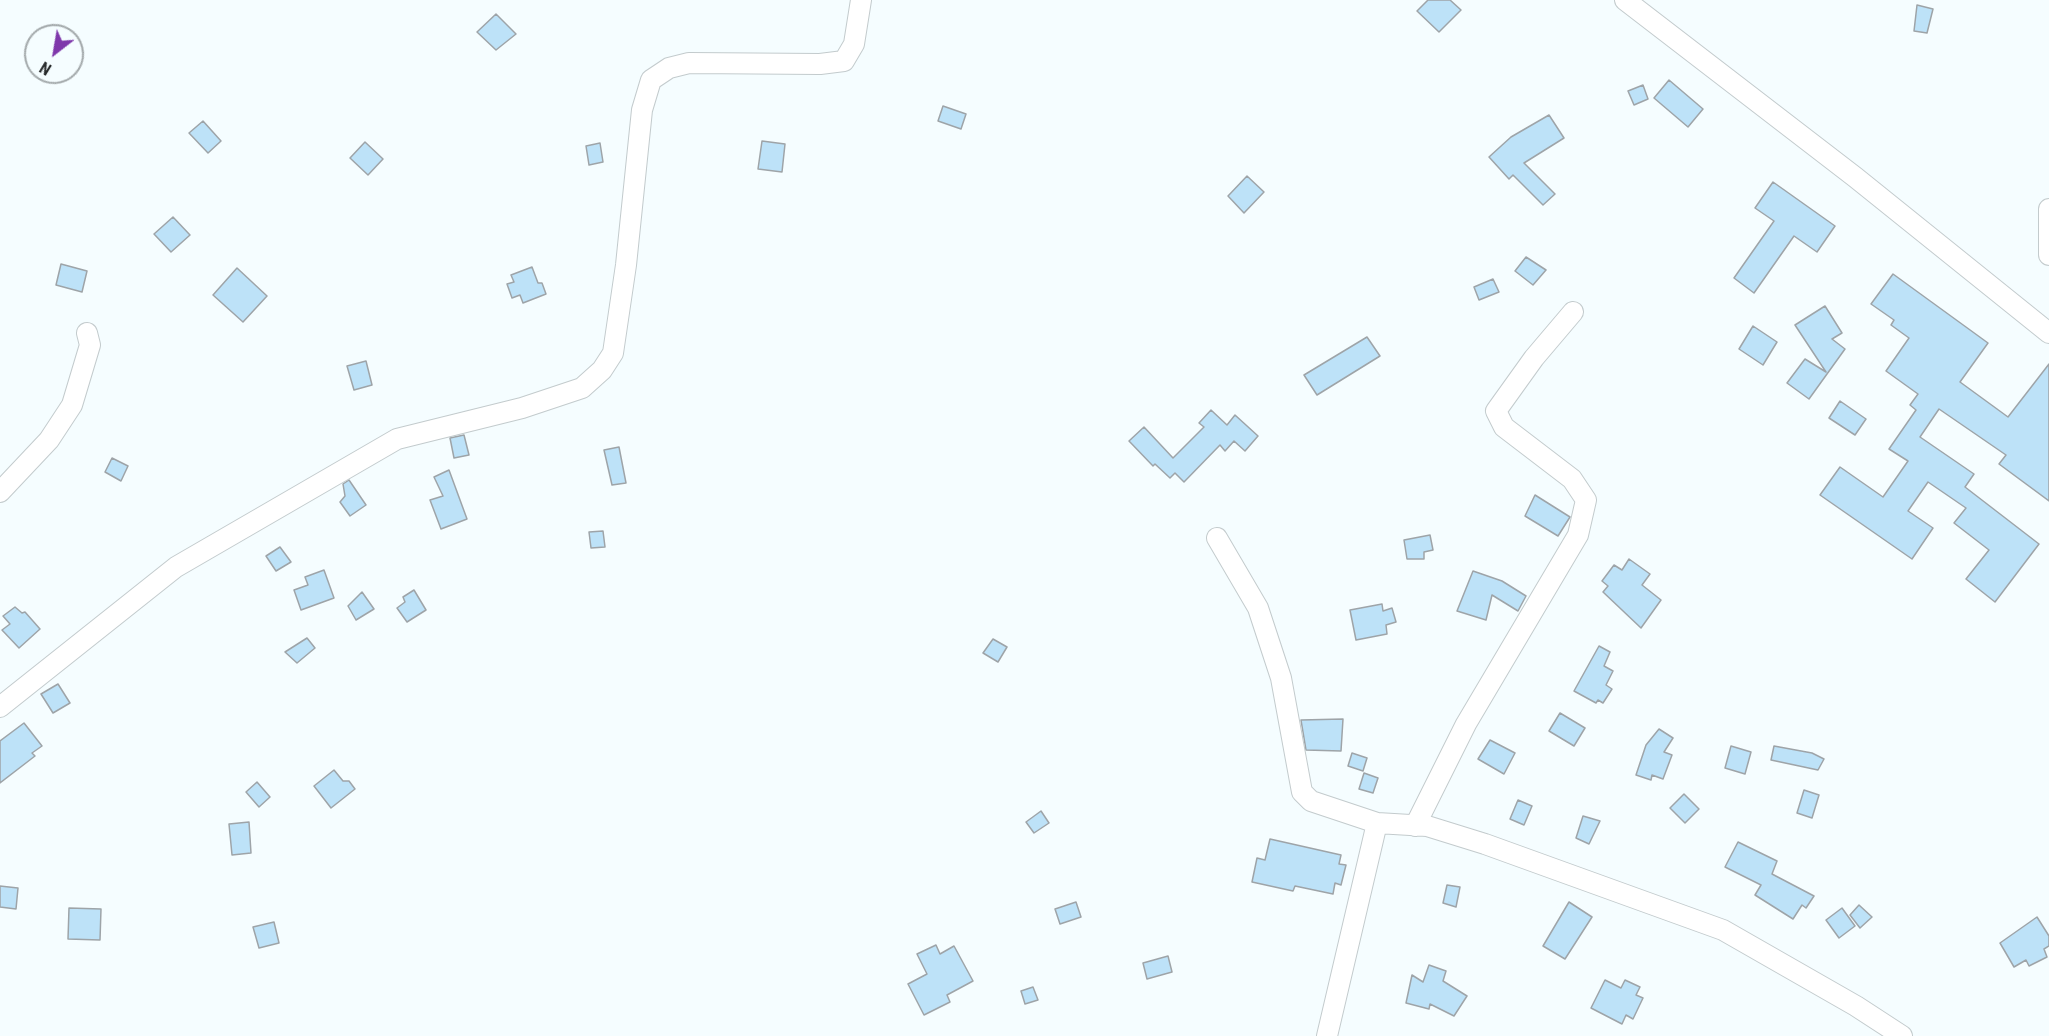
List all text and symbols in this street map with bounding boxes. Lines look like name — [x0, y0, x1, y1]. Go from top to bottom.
north arrow — [24, 24, 84, 84]
text: N — [36, 57, 55, 79]

